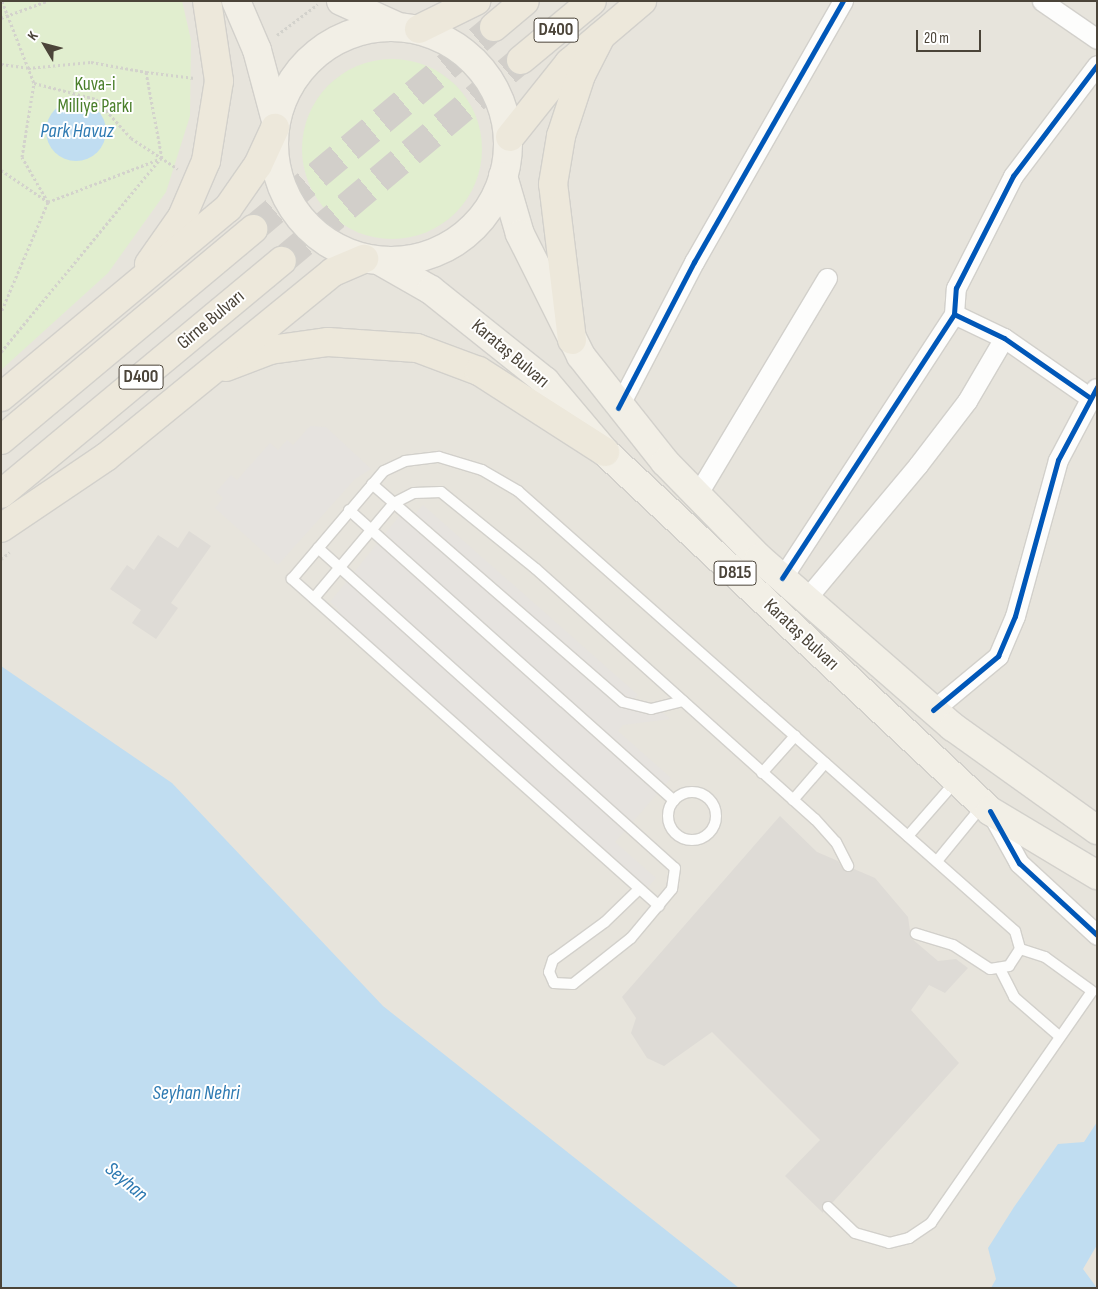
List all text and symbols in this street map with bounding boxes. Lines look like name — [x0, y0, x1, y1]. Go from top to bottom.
road number: D400 — [534, 14, 578, 46]
north arrow — [20, 20, 70, 70]
scale bar — [918, 20, 983, 52]
text: K — [24, 28, 41, 44]
text: 20 m — [924, 29, 949, 48]
park label: Kuva-i Milliye Parkı — [58, 74, 132, 118]
water label: Park Havuz — [40, 119, 114, 143]
street label: Girne Bulvarı — [173, 285, 249, 355]
street label: Karataş Bulvarı — [467, 315, 553, 393]
road number: D400 — [118, 362, 164, 392]
road number: D815 — [712, 558, 758, 588]
street label: Karataş Bulvarı — [759, 594, 843, 676]
water label: Seyhan Nehri — [152, 1081, 240, 1105]
water label: Seyhan — [100, 1157, 152, 1207]

